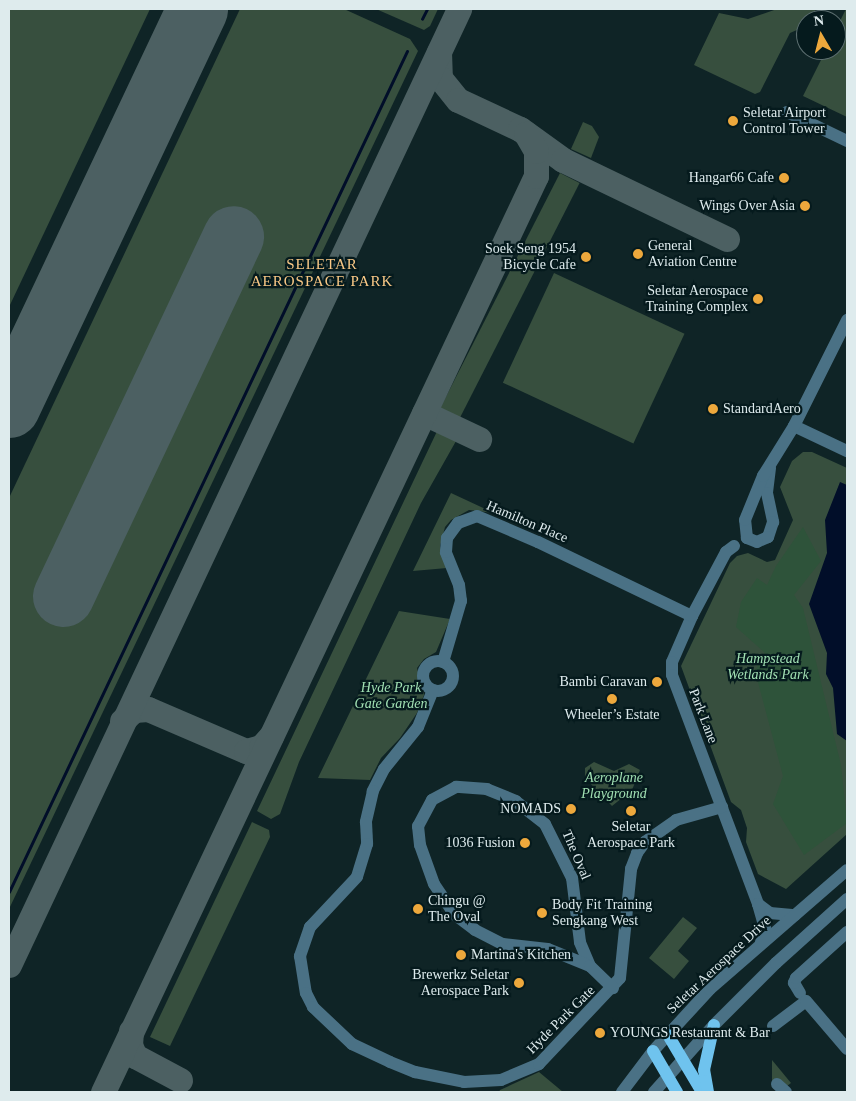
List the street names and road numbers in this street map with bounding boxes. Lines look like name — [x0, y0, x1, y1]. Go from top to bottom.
street label: Hamilton Place — [484, 497, 570, 547]
street label: Park Lane — [685, 686, 721, 746]
street label: The Oval — [558, 828, 594, 882]
street label: Seletar Aerospace Drive — [663, 912, 775, 1018]
street label: Hyde Park Gate — [523, 982, 599, 1058]

